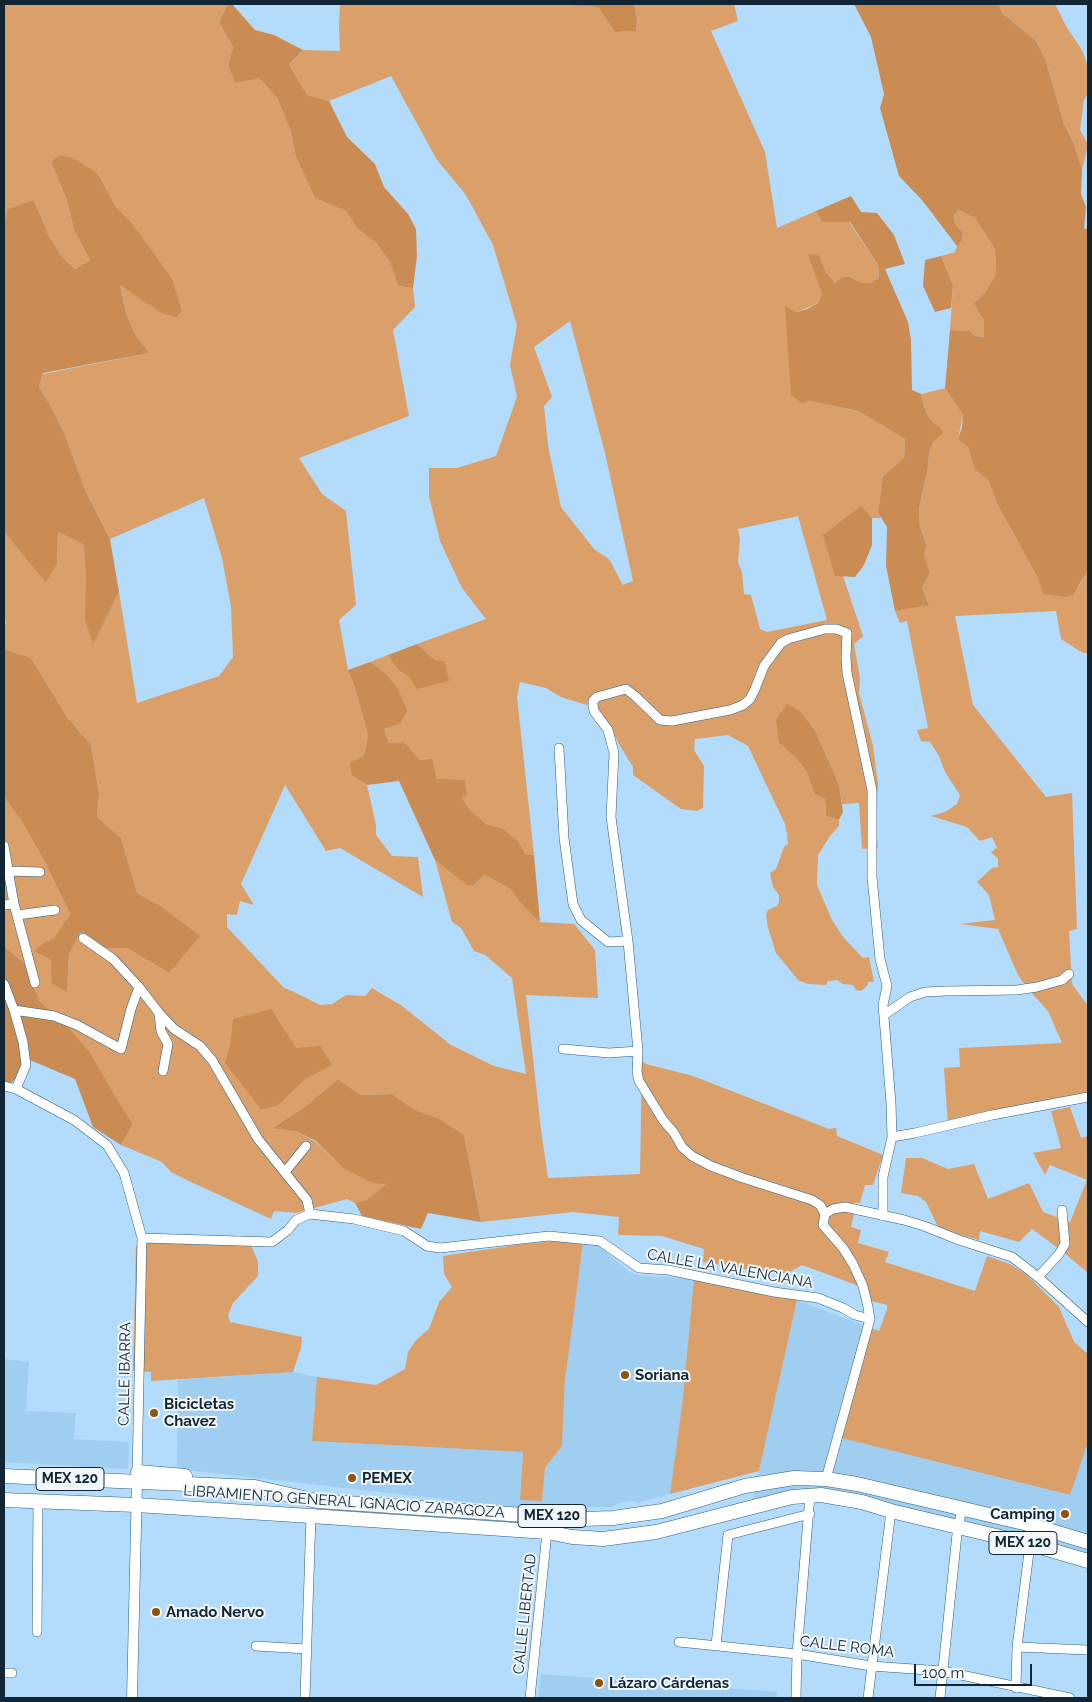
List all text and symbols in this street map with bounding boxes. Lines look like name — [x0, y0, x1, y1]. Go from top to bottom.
street label: CALLE LA VALENCIANA — [646, 1246, 814, 1292]
street label: CALLE IBARRA — [115, 1322, 135, 1426]
place label: Soriana — [635, 1366, 689, 1384]
marker: Soriana — [619, 1369, 631, 1381]
place label: Bicicletas Chavez — [164, 1395, 234, 1430]
marker: Bicicletas Chavez — [148, 1407, 160, 1419]
road number: MEX 120 — [36, 1468, 104, 1490]
place label: PEMEX — [362, 1469, 412, 1487]
marker: PEMEX — [346, 1472, 358, 1484]
street label: LIBRAMIENTO GENERAL IGNACIO ZARAGOZA — [183, 1482, 505, 1522]
road number: MEX 120 — [518, 1504, 586, 1528]
place label: Camping — [990, 1505, 1055, 1523]
marker: Camping — [1059, 1508, 1071, 1520]
road number: MEX 120 — [989, 1532, 1057, 1555]
street label: CALLE LIBERTAD — [510, 1553, 540, 1675]
place label: Amado Nervo — [166, 1603, 264, 1621]
marker: Amado Nervo — [150, 1606, 162, 1618]
street label: CALLE ROMA — [799, 1632, 895, 1662]
scale bar — [917, 1654, 1034, 1686]
text: 100 m — [922, 1664, 964, 1682]
place label: Lázaro Cárdenas — [609, 1674, 729, 1692]
marker: Lázaro Cárdenas — [593, 1677, 605, 1689]

